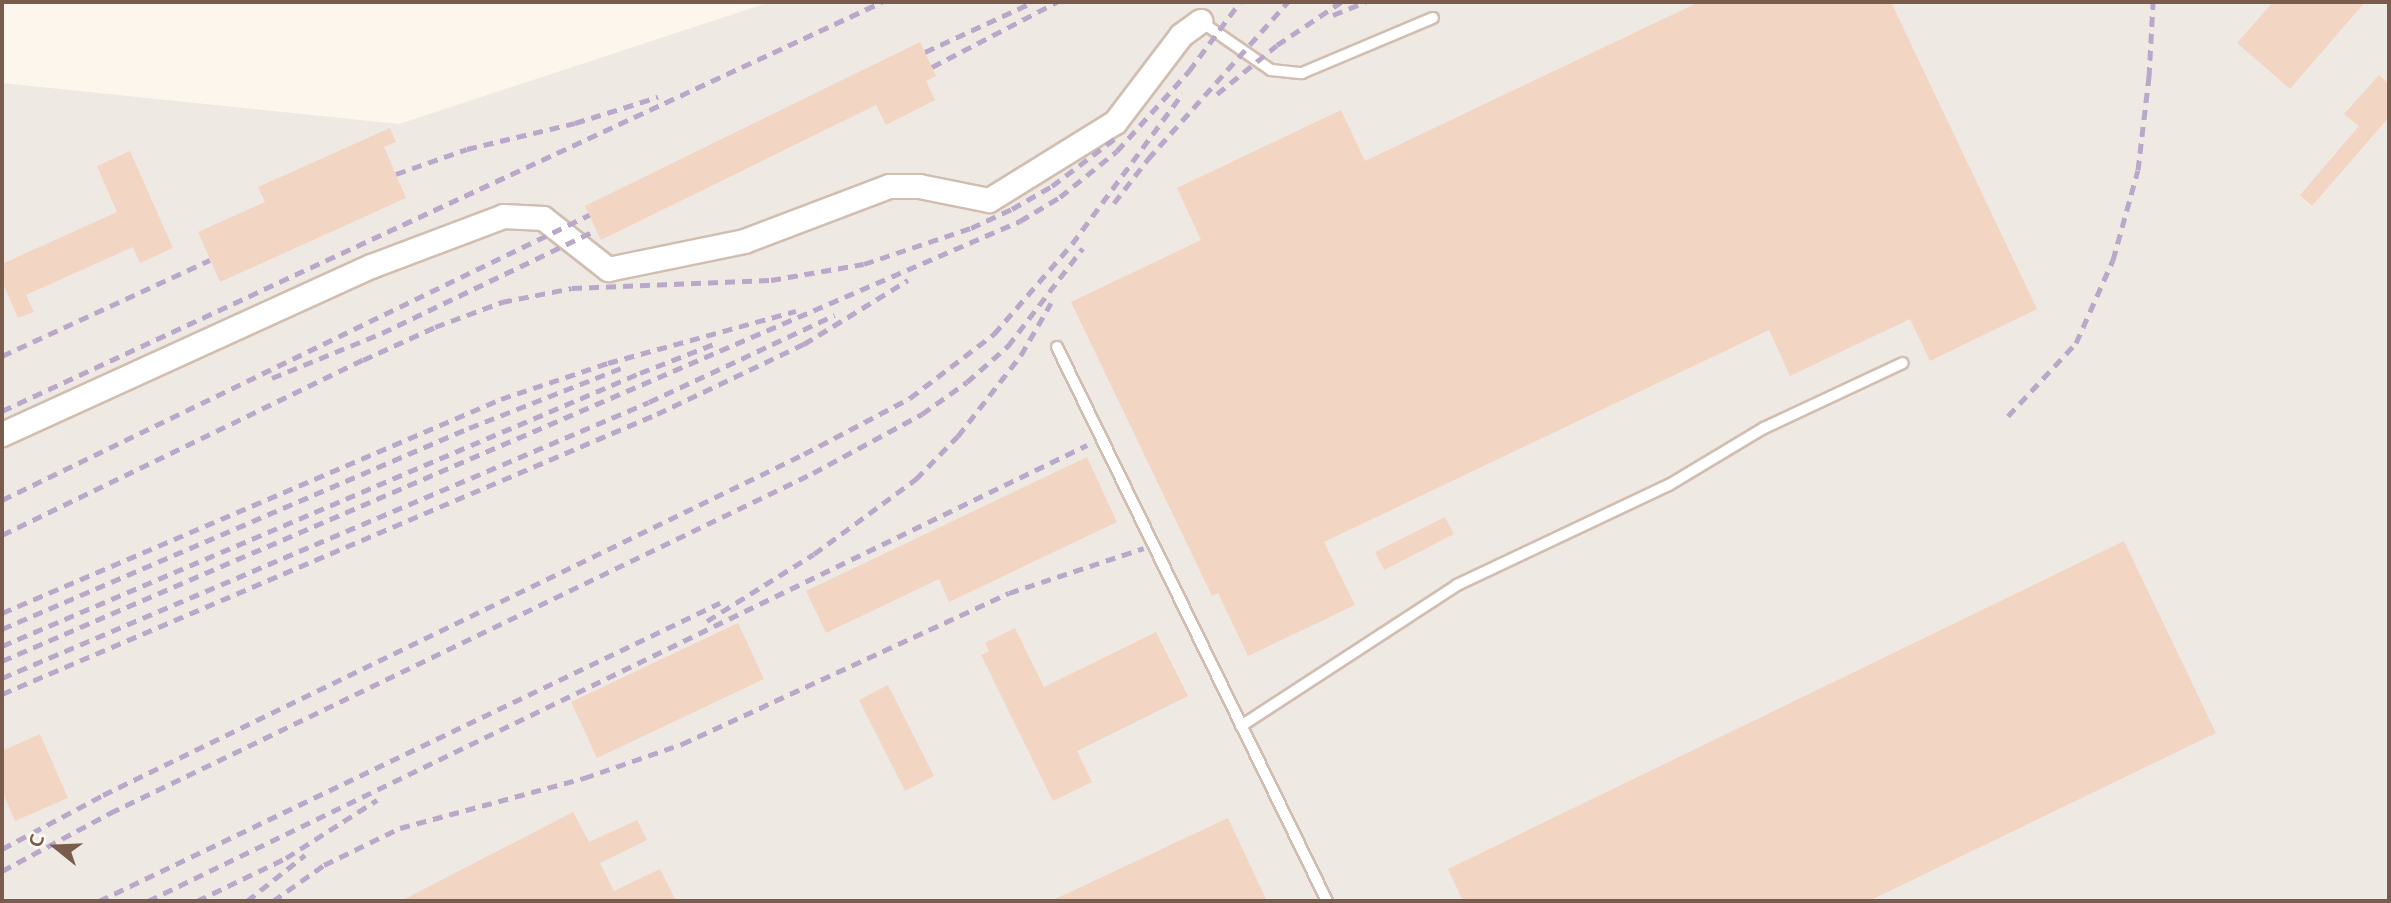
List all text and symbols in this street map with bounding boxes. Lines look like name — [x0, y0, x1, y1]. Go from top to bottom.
north arrow — [21, 812, 91, 882]
text: С — [24, 831, 48, 850]

